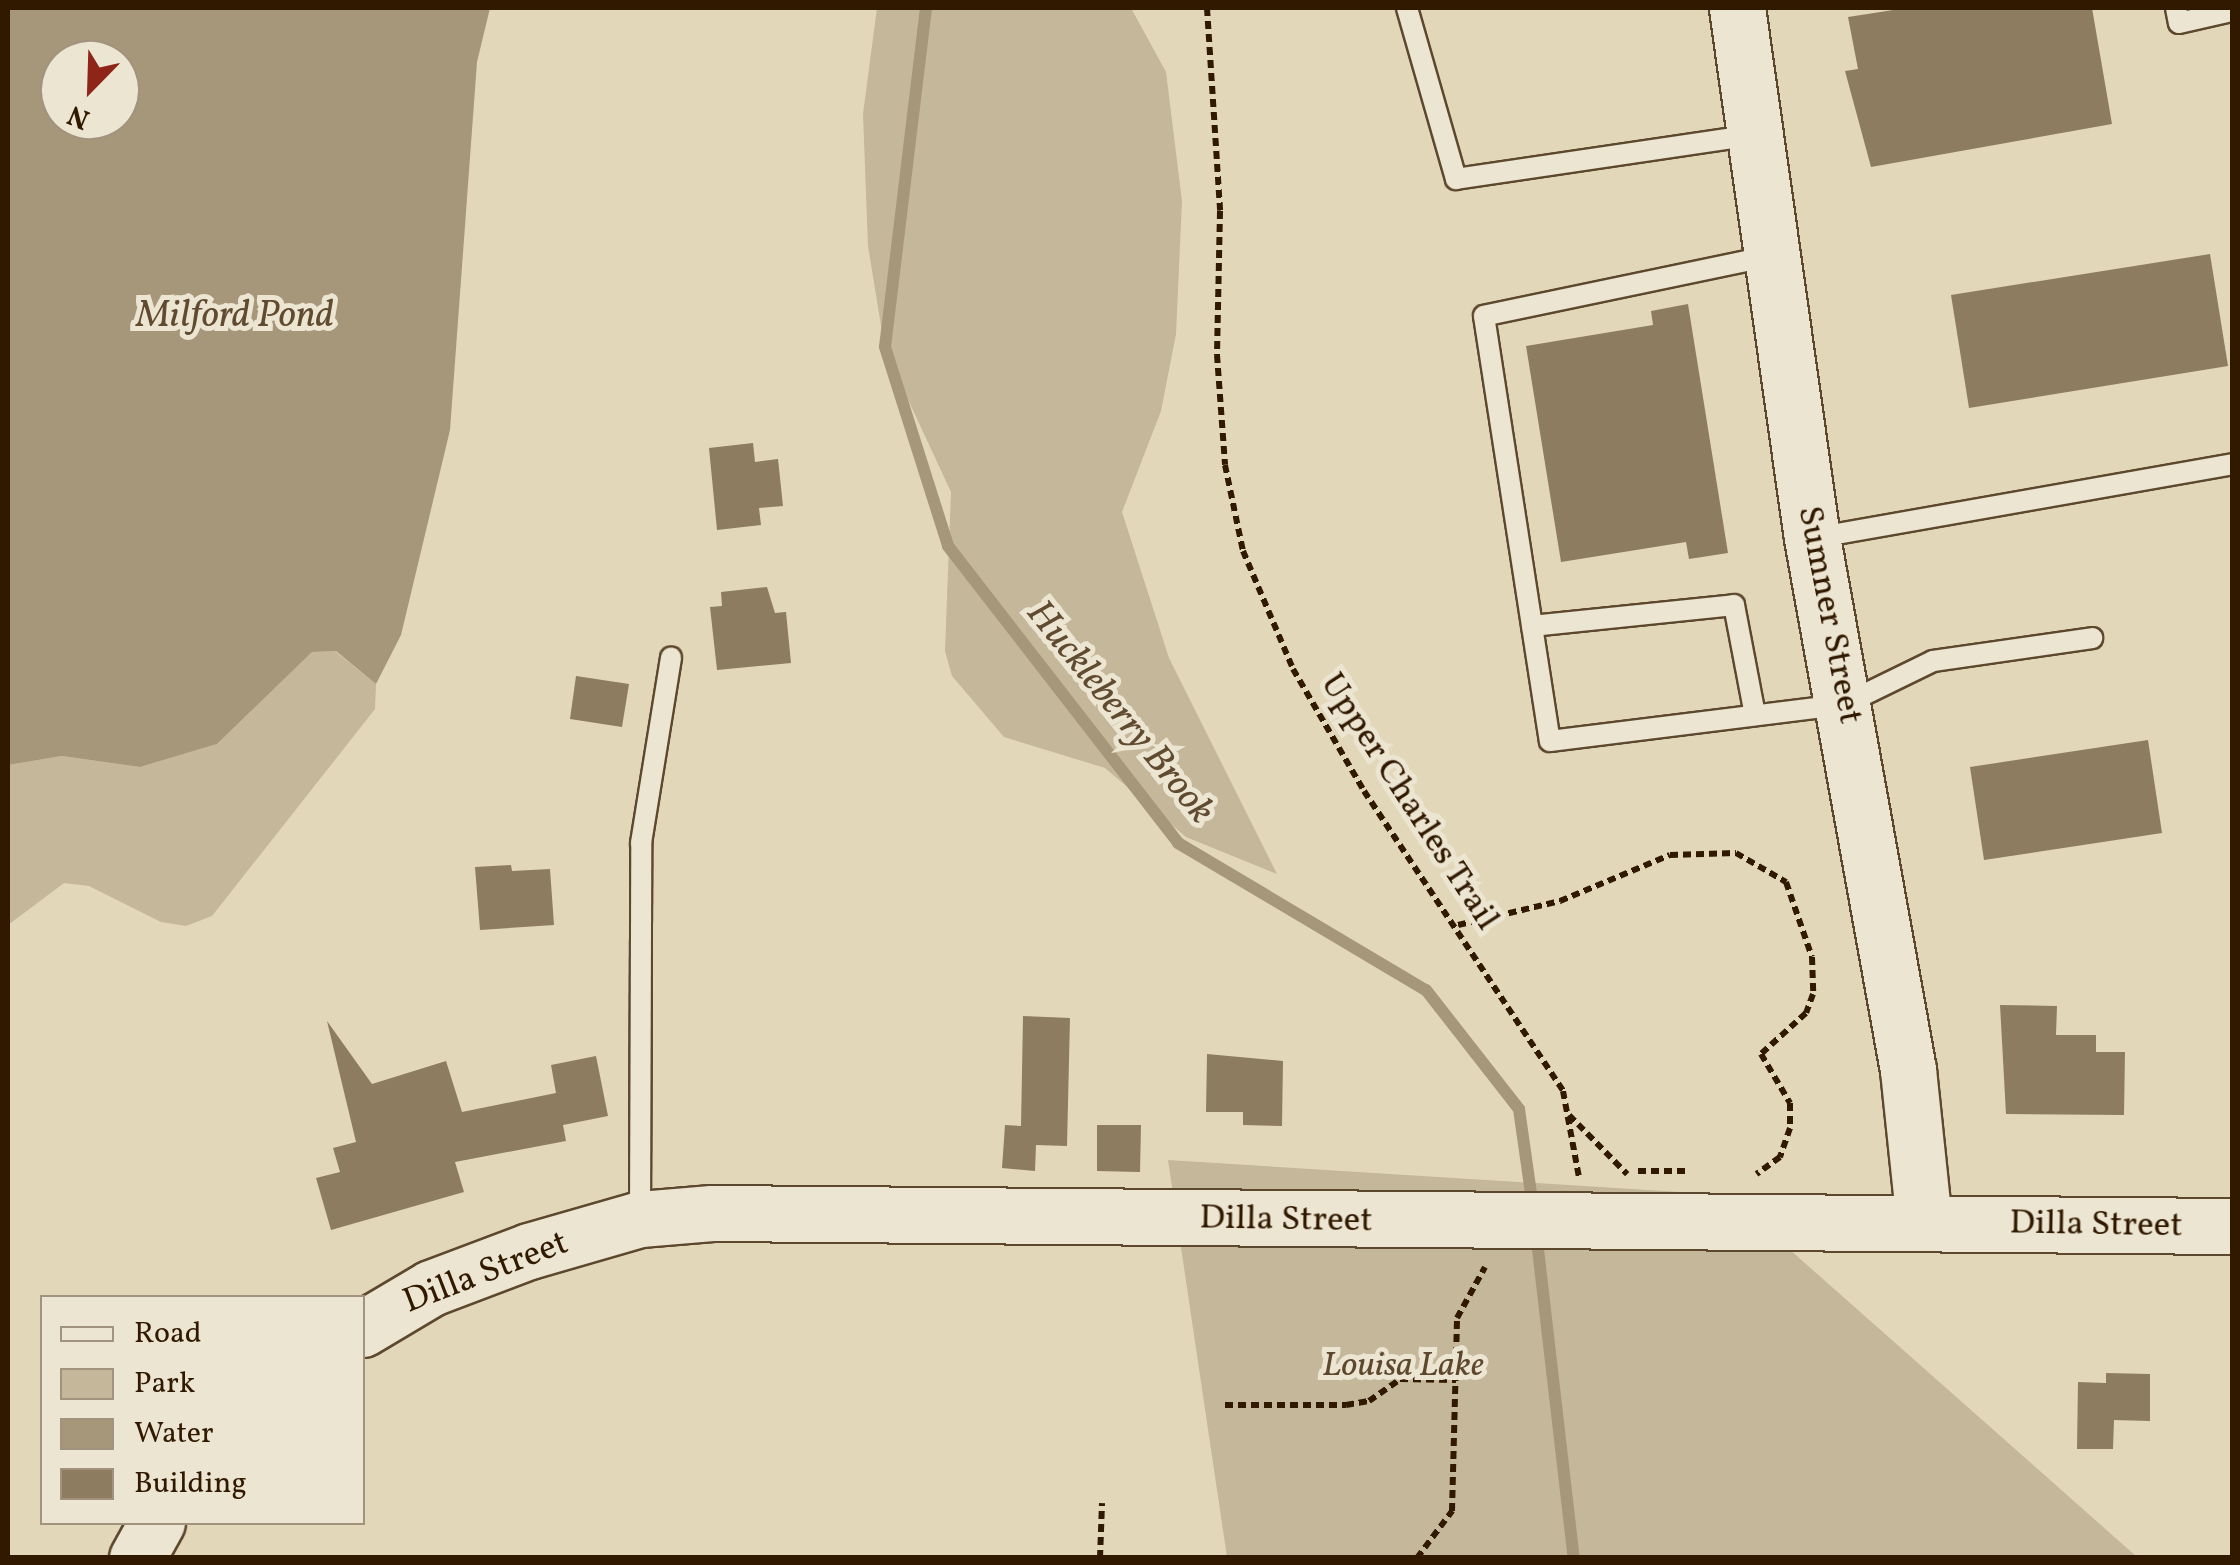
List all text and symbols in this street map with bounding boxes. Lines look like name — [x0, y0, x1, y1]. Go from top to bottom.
north arrow — [40, 40, 140, 140]
text: N — [62, 94, 96, 138]
water label: Milford Pond — [136, 294, 334, 340]
street label: Sumner Street — [1787, 503, 1871, 727]
water label: Huckleberry Brook — [1015, 592, 1223, 834]
street label: Upper Charles Trail — [1310, 665, 1508, 939]
street label: Dilla Street — [1199, 1197, 1373, 1243]
street label: Dilla Street — [2009, 1202, 2183, 1248]
street label: Dilla Street — [398, 1222, 574, 1324]
legend — [40, 1295, 365, 1525]
text: Road — [134, 1313, 202, 1355]
park label: Louisa Lake — [1322, 1345, 1484, 1387]
text: Park — [134, 1363, 195, 1405]
text: Water — [134, 1413, 214, 1455]
text: Building — [134, 1463, 247, 1505]

